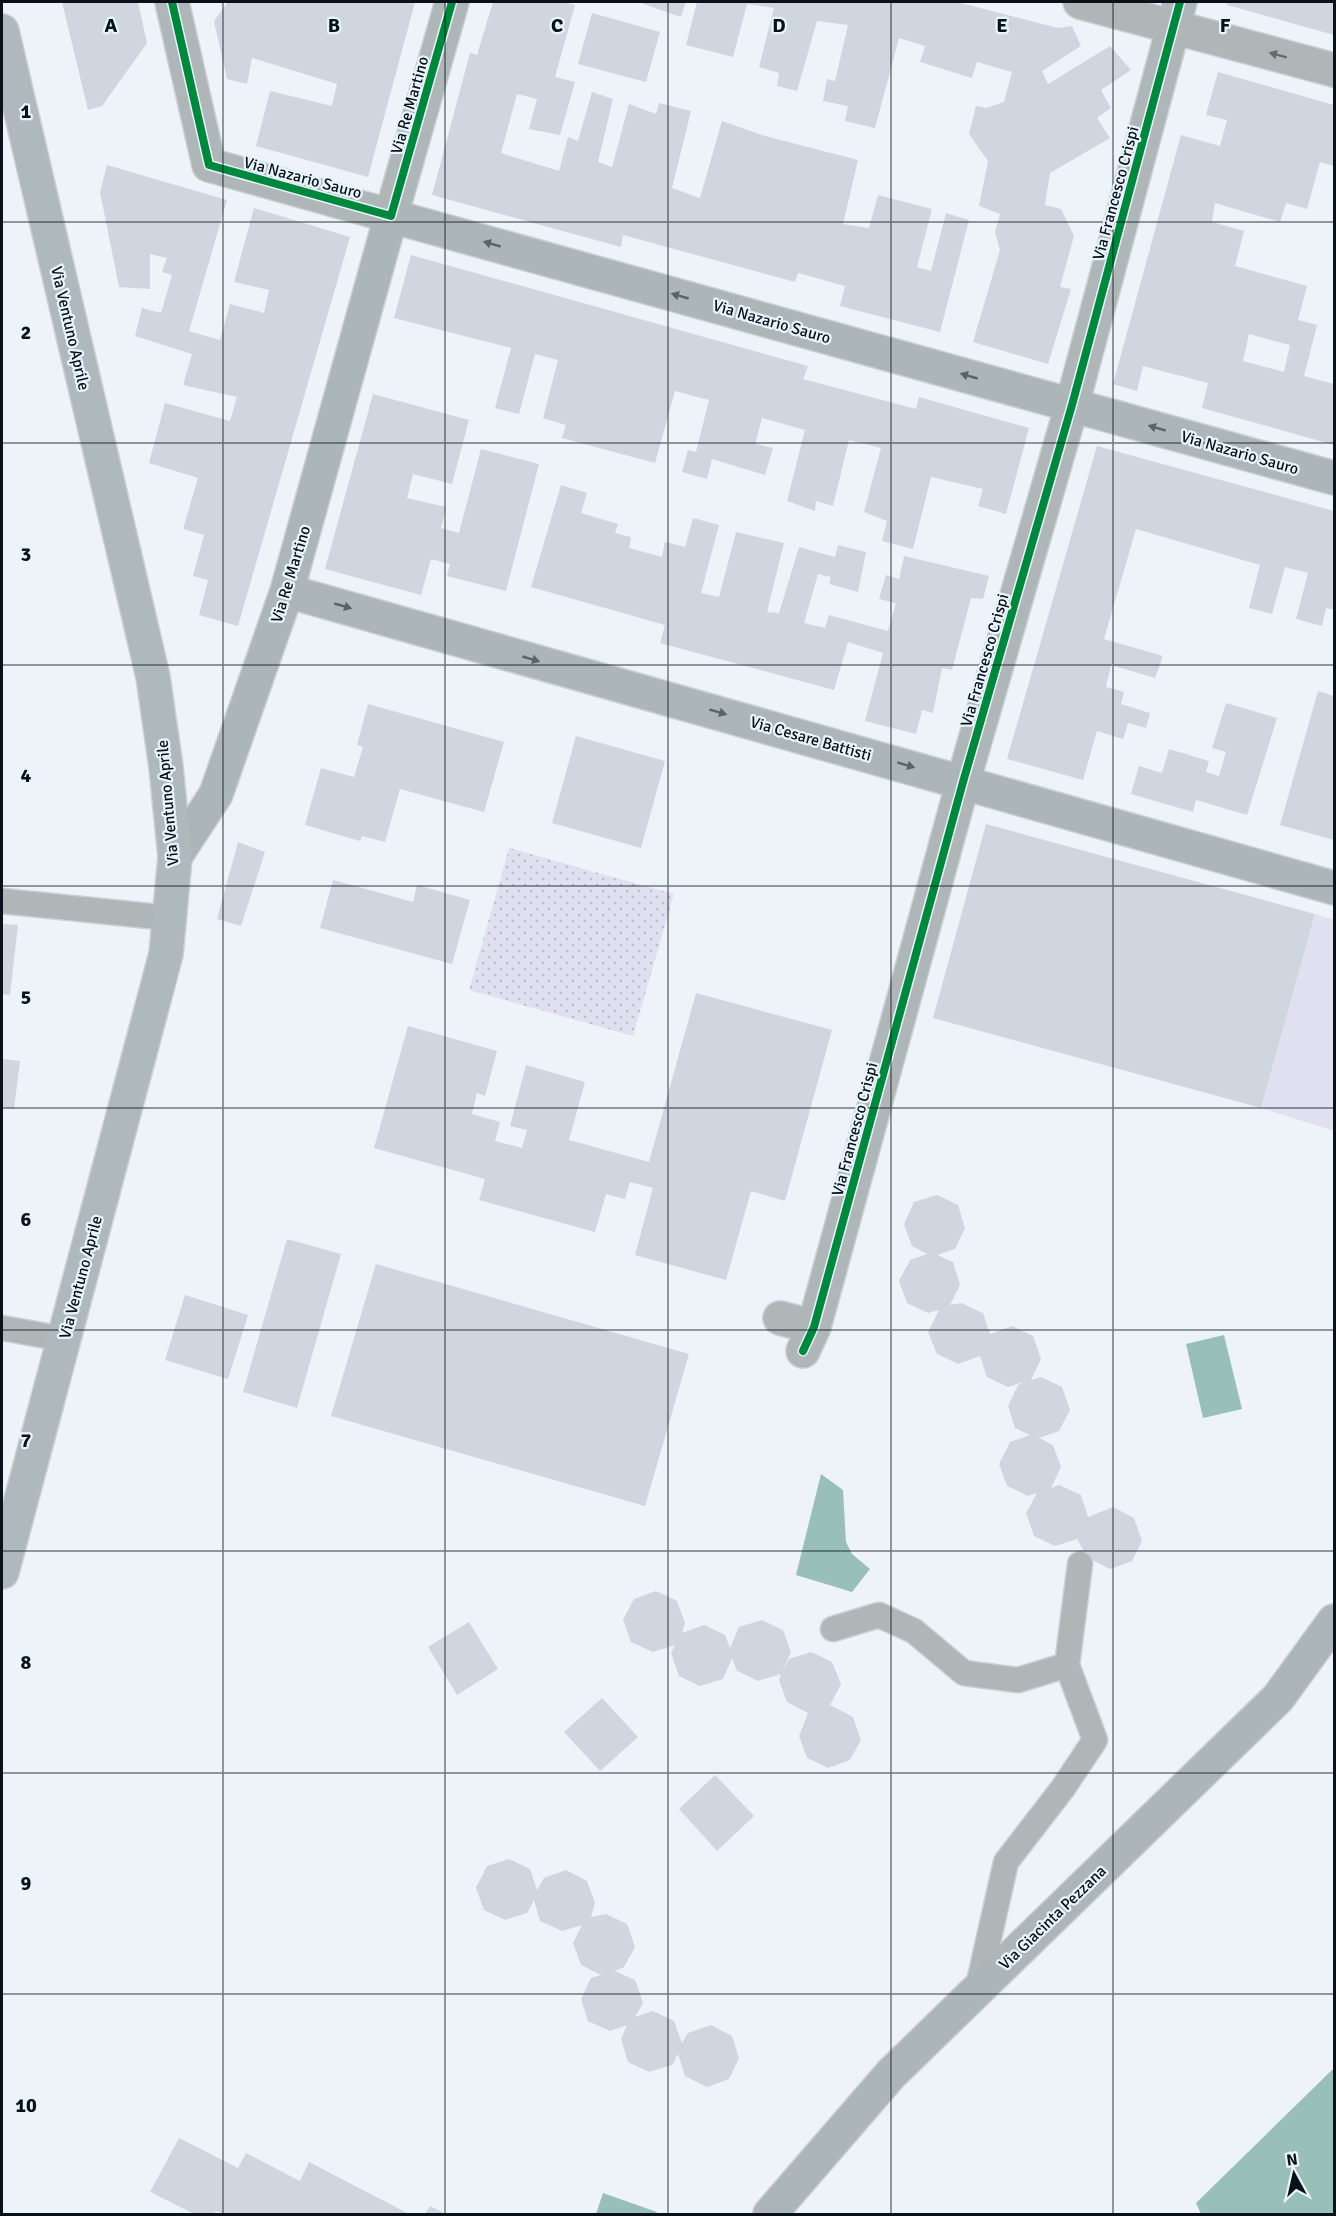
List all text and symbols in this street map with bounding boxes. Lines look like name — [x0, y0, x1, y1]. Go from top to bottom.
text: A — [105, 13, 118, 38]
text: B — [328, 13, 340, 38]
text: C — [551, 13, 563, 38]
text: D — [772, 13, 786, 38]
text: E — [996, 13, 1008, 38]
text: F — [1220, 13, 1231, 38]
one-way arrow — [1269, 50, 1287, 59]
street label: Via Re Martino — [387, 54, 433, 156]
text: 1 — [21, 99, 32, 124]
street label: Via Francesco Crispi — [1089, 124, 1143, 262]
street label: Via Nazario Sauro — [242, 153, 364, 203]
one-way arrow — [483, 238, 501, 248]
street label: Via Ventuno Aprile — [46, 264, 94, 392]
one-way arrow — [671, 291, 689, 300]
street label: Via Nazario Sauro — [711, 296, 833, 348]
text: 2 — [21, 320, 31, 345]
one-way arrow — [960, 371, 978, 380]
one-way arrow — [1148, 423, 1166, 433]
street label: Via Nazario Sauro — [1179, 427, 1301, 479]
street label: Via Re Martino — [267, 523, 315, 625]
text: 3 — [21, 542, 31, 567]
street label: Via Francesco Crispi — [956, 591, 1014, 729]
one-way arrow — [334, 602, 352, 612]
one-way arrow — [522, 655, 540, 664]
one-way arrow — [709, 708, 727, 717]
street label: Via Cesare Battisti — [748, 712, 874, 766]
street label: Via Ventuno Aprile — [153, 739, 183, 867]
one-way arrow — [897, 761, 915, 770]
text: 4 — [21, 763, 32, 788]
text: 5 — [21, 985, 31, 1010]
street label: Via Francesco Crispi — [828, 1060, 882, 1198]
text: 6 — [21, 1207, 32, 1232]
street label: Via Ventuno Aprile — [55, 1214, 107, 1341]
text: 7 — [21, 1428, 32, 1453]
text: 8 — [21, 1650, 32, 1675]
street label: Via Giacinta Pezzana — [995, 1861, 1111, 1974]
text: 9 — [21, 1871, 32, 1896]
text: 10 — [15, 2093, 37, 2118]
north arrow — [1264, 2144, 1324, 2204]
text: N — [1285, 2149, 1299, 2171]

